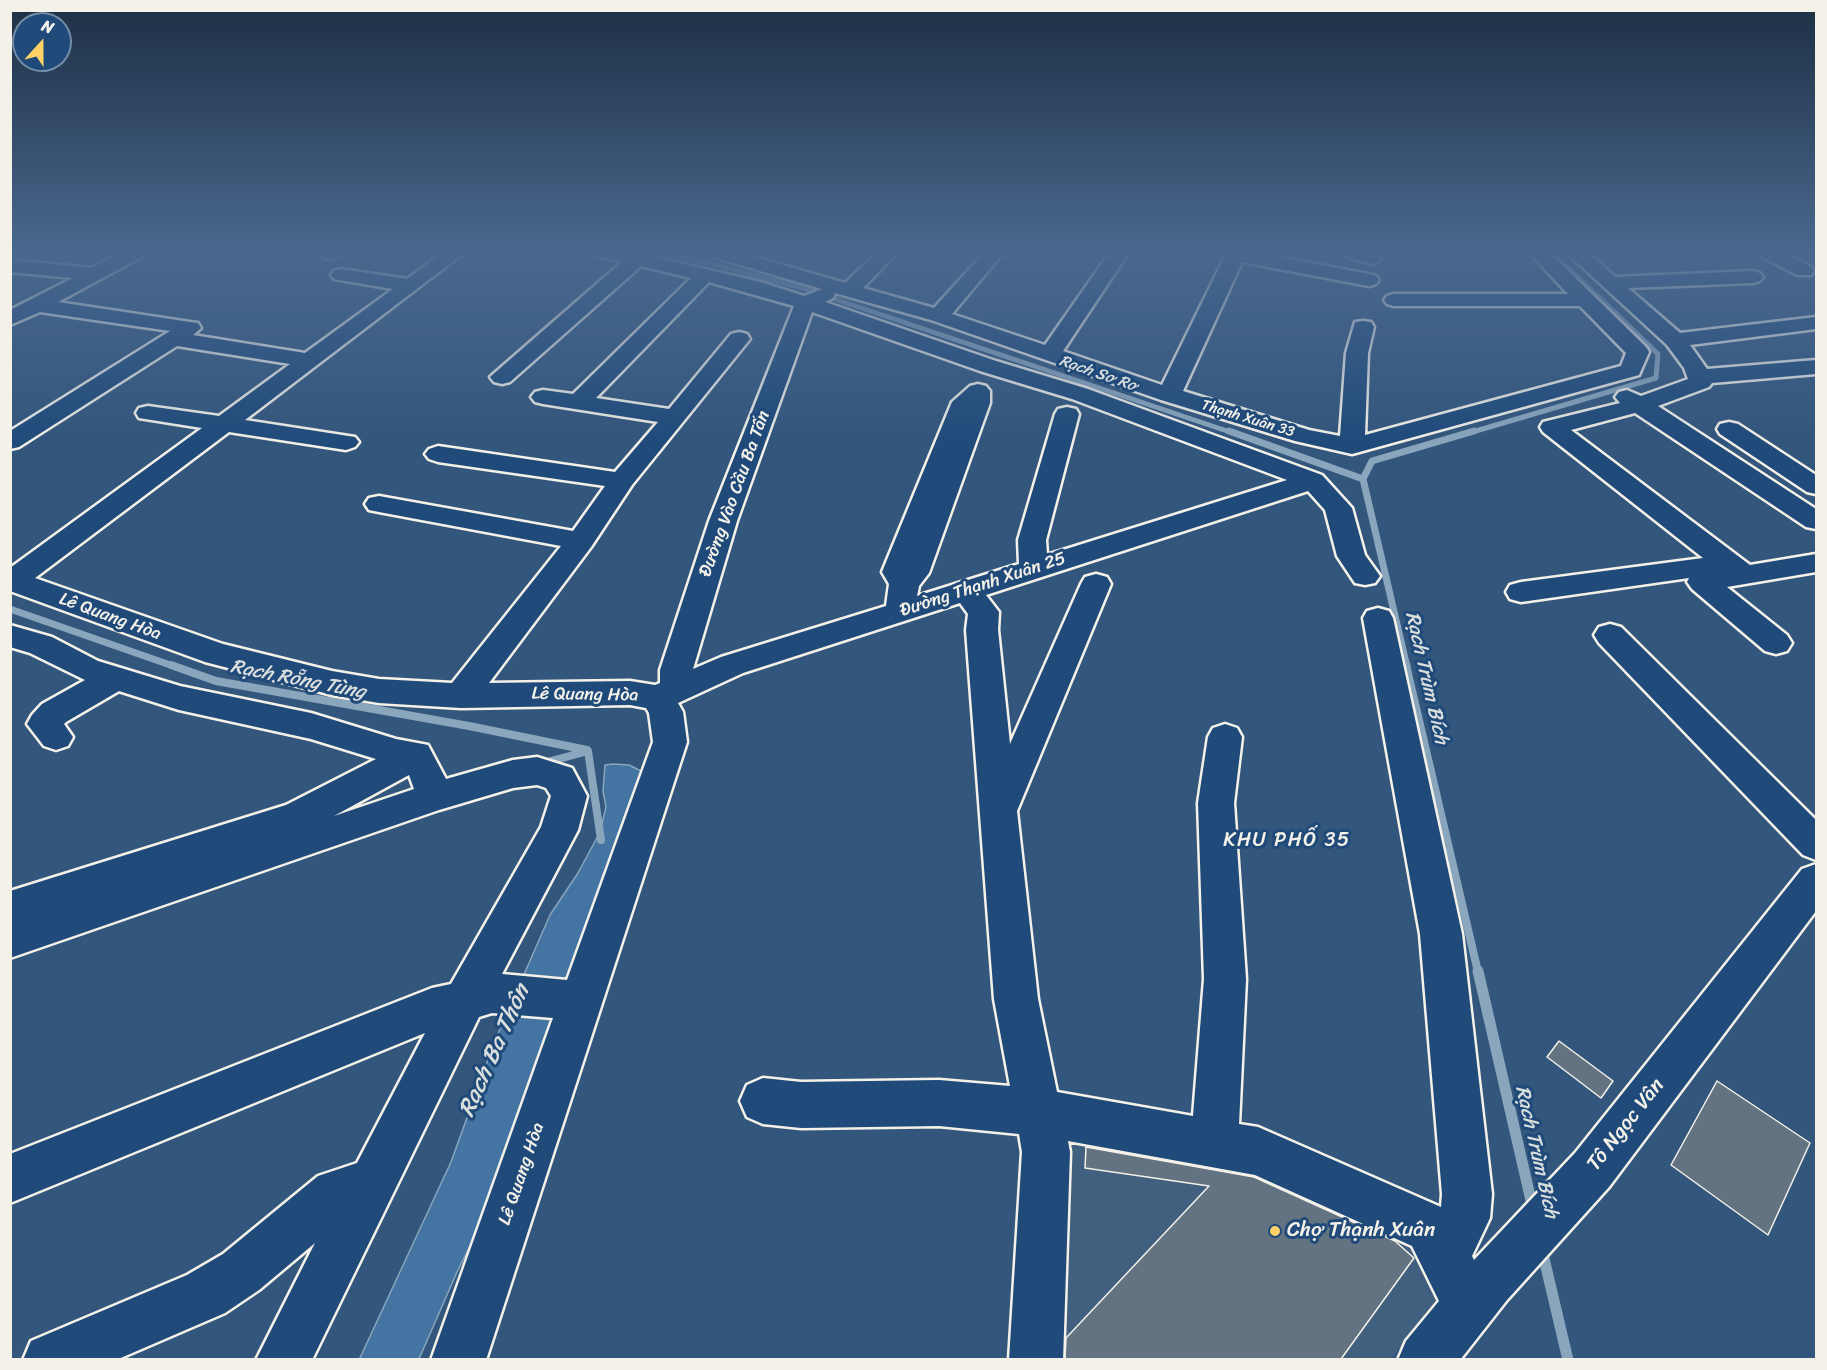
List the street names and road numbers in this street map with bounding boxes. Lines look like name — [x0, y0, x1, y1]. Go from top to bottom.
street label: Thạnh Xuân 33 — [1199, 396, 1297, 442]
street label: Đường Vào Cầu Ba Tấn — [695, 408, 775, 580]
street label: Đường Thạnh Xuân 25 — [897, 548, 1069, 622]
street label: Lê Quang Hòa — [56, 589, 164, 645]
street label: Lê Quang Hòa — [531, 683, 639, 707]
street label: Tô Ngọc Vân — [1582, 1074, 1670, 1176]
street label: Lê Quang Hòa — [494, 1120, 550, 1228]

